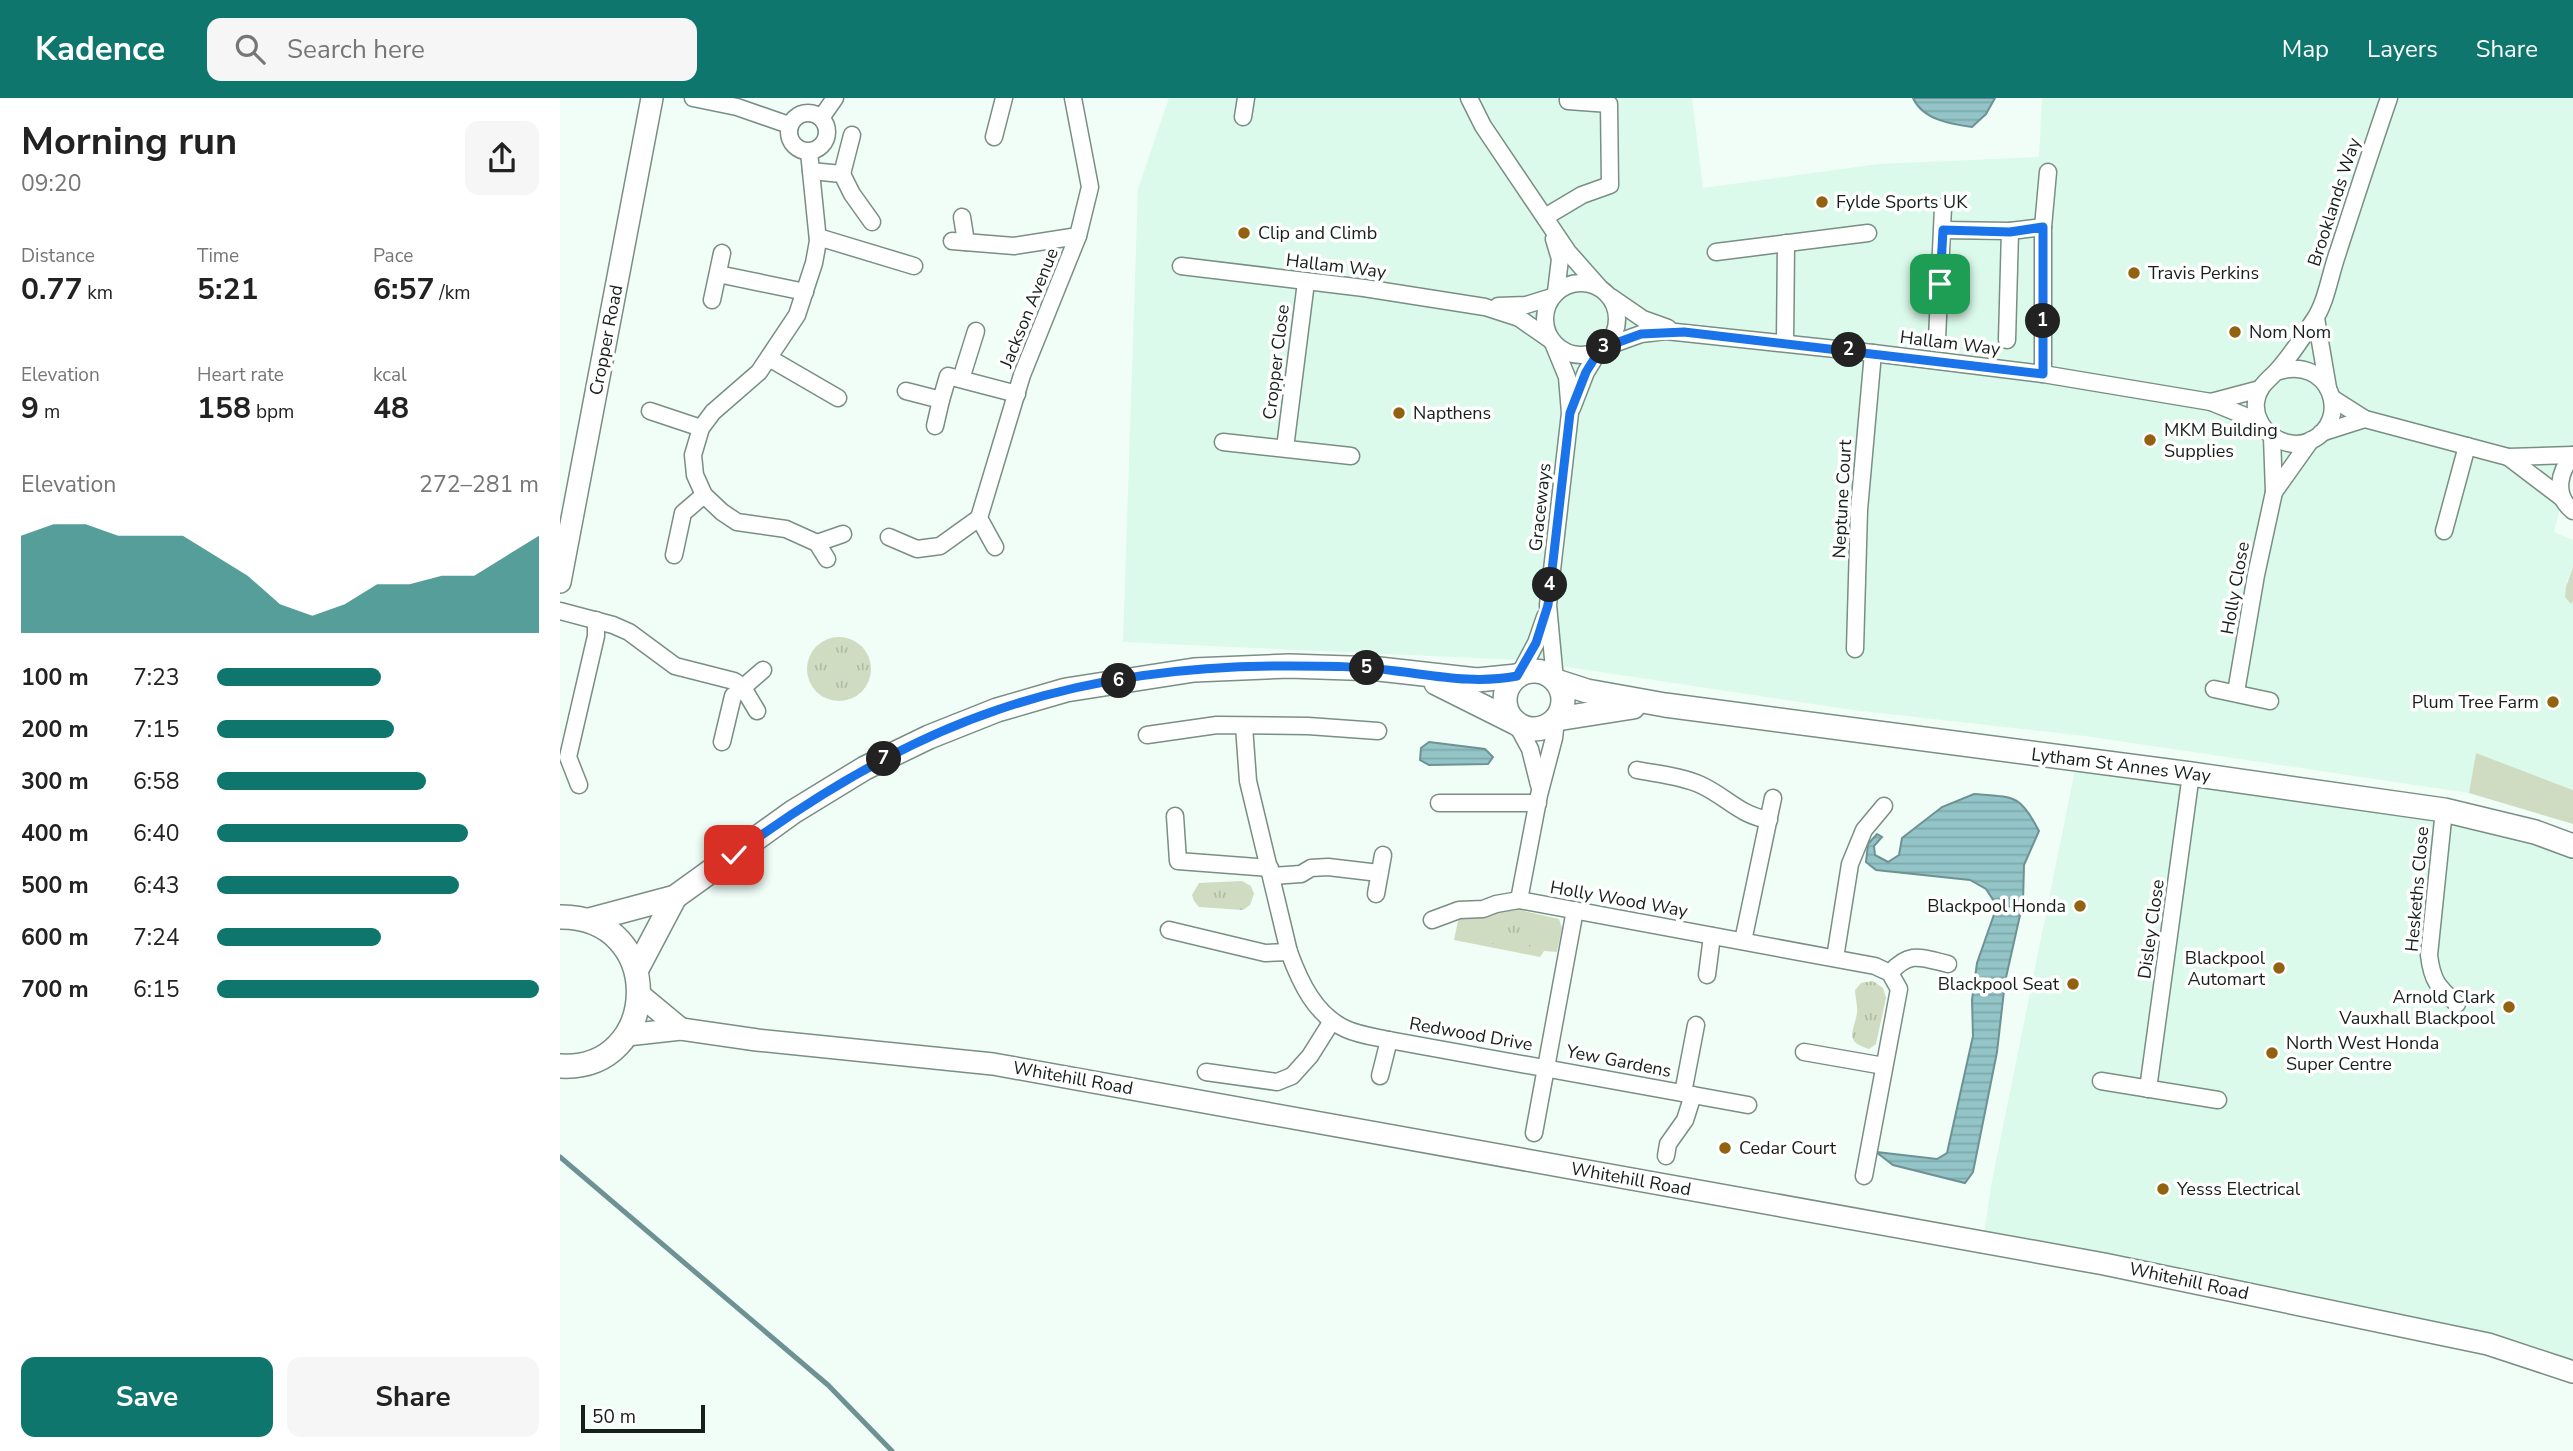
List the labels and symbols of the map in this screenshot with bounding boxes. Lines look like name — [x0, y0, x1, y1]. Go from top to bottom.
street label: Brooklands Way — [2302, 134, 2366, 269]
place label: Fylde Sports UK — [1836, 190, 1968, 214]
marker: Fylde Sports UK — [1814, 194, 1830, 210]
place label: Clip and Climb — [1258, 221, 1377, 245]
marker: Clip and Climb — [1236, 225, 1252, 241]
street label: Jackson Avenue — [994, 244, 1064, 372]
street label: Hallam Way — [1284, 248, 1388, 284]
pin — [1910, 254, 1970, 314]
place label: Travis Perkins — [2148, 261, 2259, 285]
marker: Travis Perkins — [2126, 265, 2142, 281]
street label: Cropper Road — [584, 283, 628, 397]
street label: Cropper Close — [1257, 303, 1295, 421]
pin: 1 — [2026, 304, 2060, 339]
place label: Nom Nom — [2249, 320, 2331, 344]
marker: Nom Nom — [2227, 324, 2243, 340]
street label: Hallam Way — [1898, 325, 2002, 361]
pin: 3 — [1586, 330, 1622, 364]
pin: 2 — [1832, 332, 1866, 368]
place label: Napthens — [1413, 401, 1491, 425]
marker: Napthens — [1391, 405, 1407, 421]
place label: MKM Building Supplies — [2164, 418, 2278, 463]
marker: MKM Building Supplies — [2142, 432, 2158, 448]
street label: Neptune Court — [1827, 438, 1857, 559]
street label: Graceways — [1523, 462, 1557, 552]
street label: Holly Close — [2215, 540, 2255, 636]
pin: 4 — [1532, 568, 1567, 602]
pin: 5 — [1350, 650, 1384, 686]
pin: 6 — [1102, 664, 1136, 698]
place label: Plum Tree Farm — [2412, 690, 2539, 714]
marker: Plum Tree Farm — [2545, 694, 2561, 710]
pin: 7 — [866, 742, 902, 776]
street label: Lytham St Annes Way — [2030, 742, 2213, 788]
pin — [704, 825, 764, 885]
street label: Heskeths Close — [2400, 825, 2434, 953]
street label: Holly Wood Way — [1548, 875, 1690, 923]
street label: Disley Close — [2132, 878, 2170, 980]
place label: Blackpool Honda — [1927, 894, 2066, 918]
marker: Blackpool Honda — [2072, 898, 2088, 914]
place label: Blackpool Automart — [2185, 946, 2266, 991]
marker: Blackpool Automart — [2271, 960, 2287, 976]
place label: Blackpool Seat — [1938, 972, 2060, 996]
marker: Blackpool Seat — [2065, 976, 2081, 992]
place label: Arnold Clark Vauxhall Blackpool — [2338, 985, 2496, 1030]
marker: Arnold Clark Vauxhall Blackpool — [2501, 999, 2517, 1015]
street label: Redwood Drive — [1407, 1011, 1535, 1057]
place label: North West Honda Super Centre — [2286, 1031, 2439, 1076]
street label: Yew Gardens — [1563, 1039, 1674, 1083]
marker: North West Honda Super Centre — [2264, 1045, 2280, 1061]
street label: Whitehill Road — [1011, 1056, 1135, 1100]
place label: Cedar Court — [1739, 1136, 1837, 1160]
marker: Cedar Court — [1717, 1140, 1733, 1156]
street label: Whitehill Road — [1569, 1157, 1693, 1201]
place label: Yesss Electrical — [2176, 1177, 2301, 1201]
marker: Yesss Electrical — [2155, 1181, 2171, 1197]
street label: Whitehill Road — [2127, 1257, 2251, 1305]
scale bar — [581, 1402, 705, 1434]

